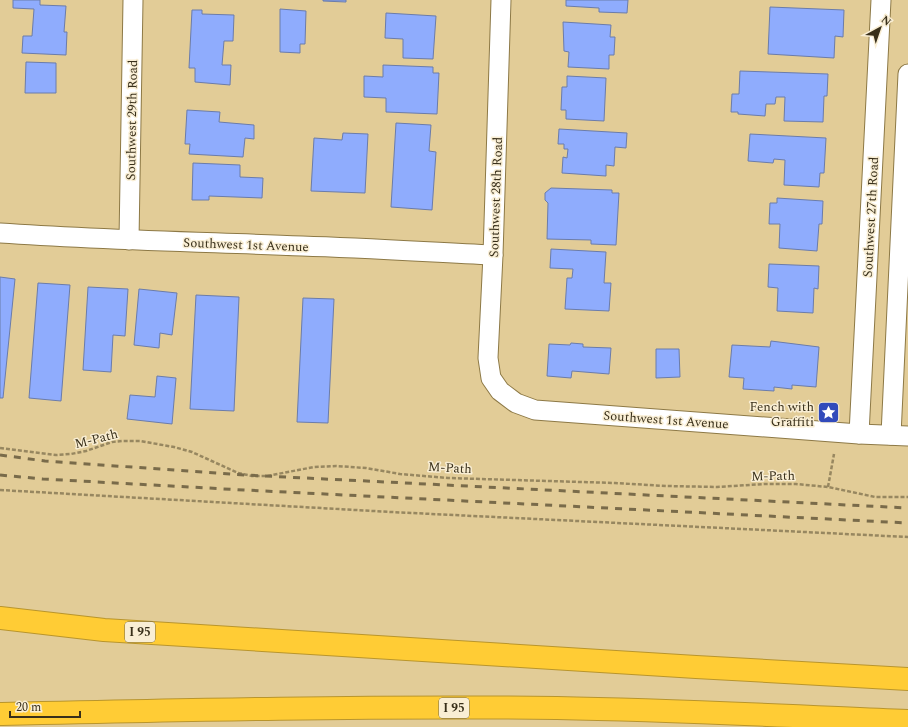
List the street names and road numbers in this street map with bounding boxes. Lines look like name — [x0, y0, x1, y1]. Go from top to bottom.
street label: Southwest 29th Road — [121, 60, 143, 181]
street label: Southwest 28th Road — [484, 136, 508, 258]
street label: Southwest 27th Road — [858, 156, 884, 278]
street label: Southwest 1st Avenue — [183, 233, 309, 257]
street label: Southwest 1st Avenue — [603, 406, 729, 434]
street label: M-Path — [73, 424, 120, 454]
street label: M-Path — [428, 457, 473, 479]
street label: M-Path — [751, 466, 796, 486]
road number: I 95 — [125, 622, 155, 642]
road number: I 95 — [439, 698, 469, 718]

